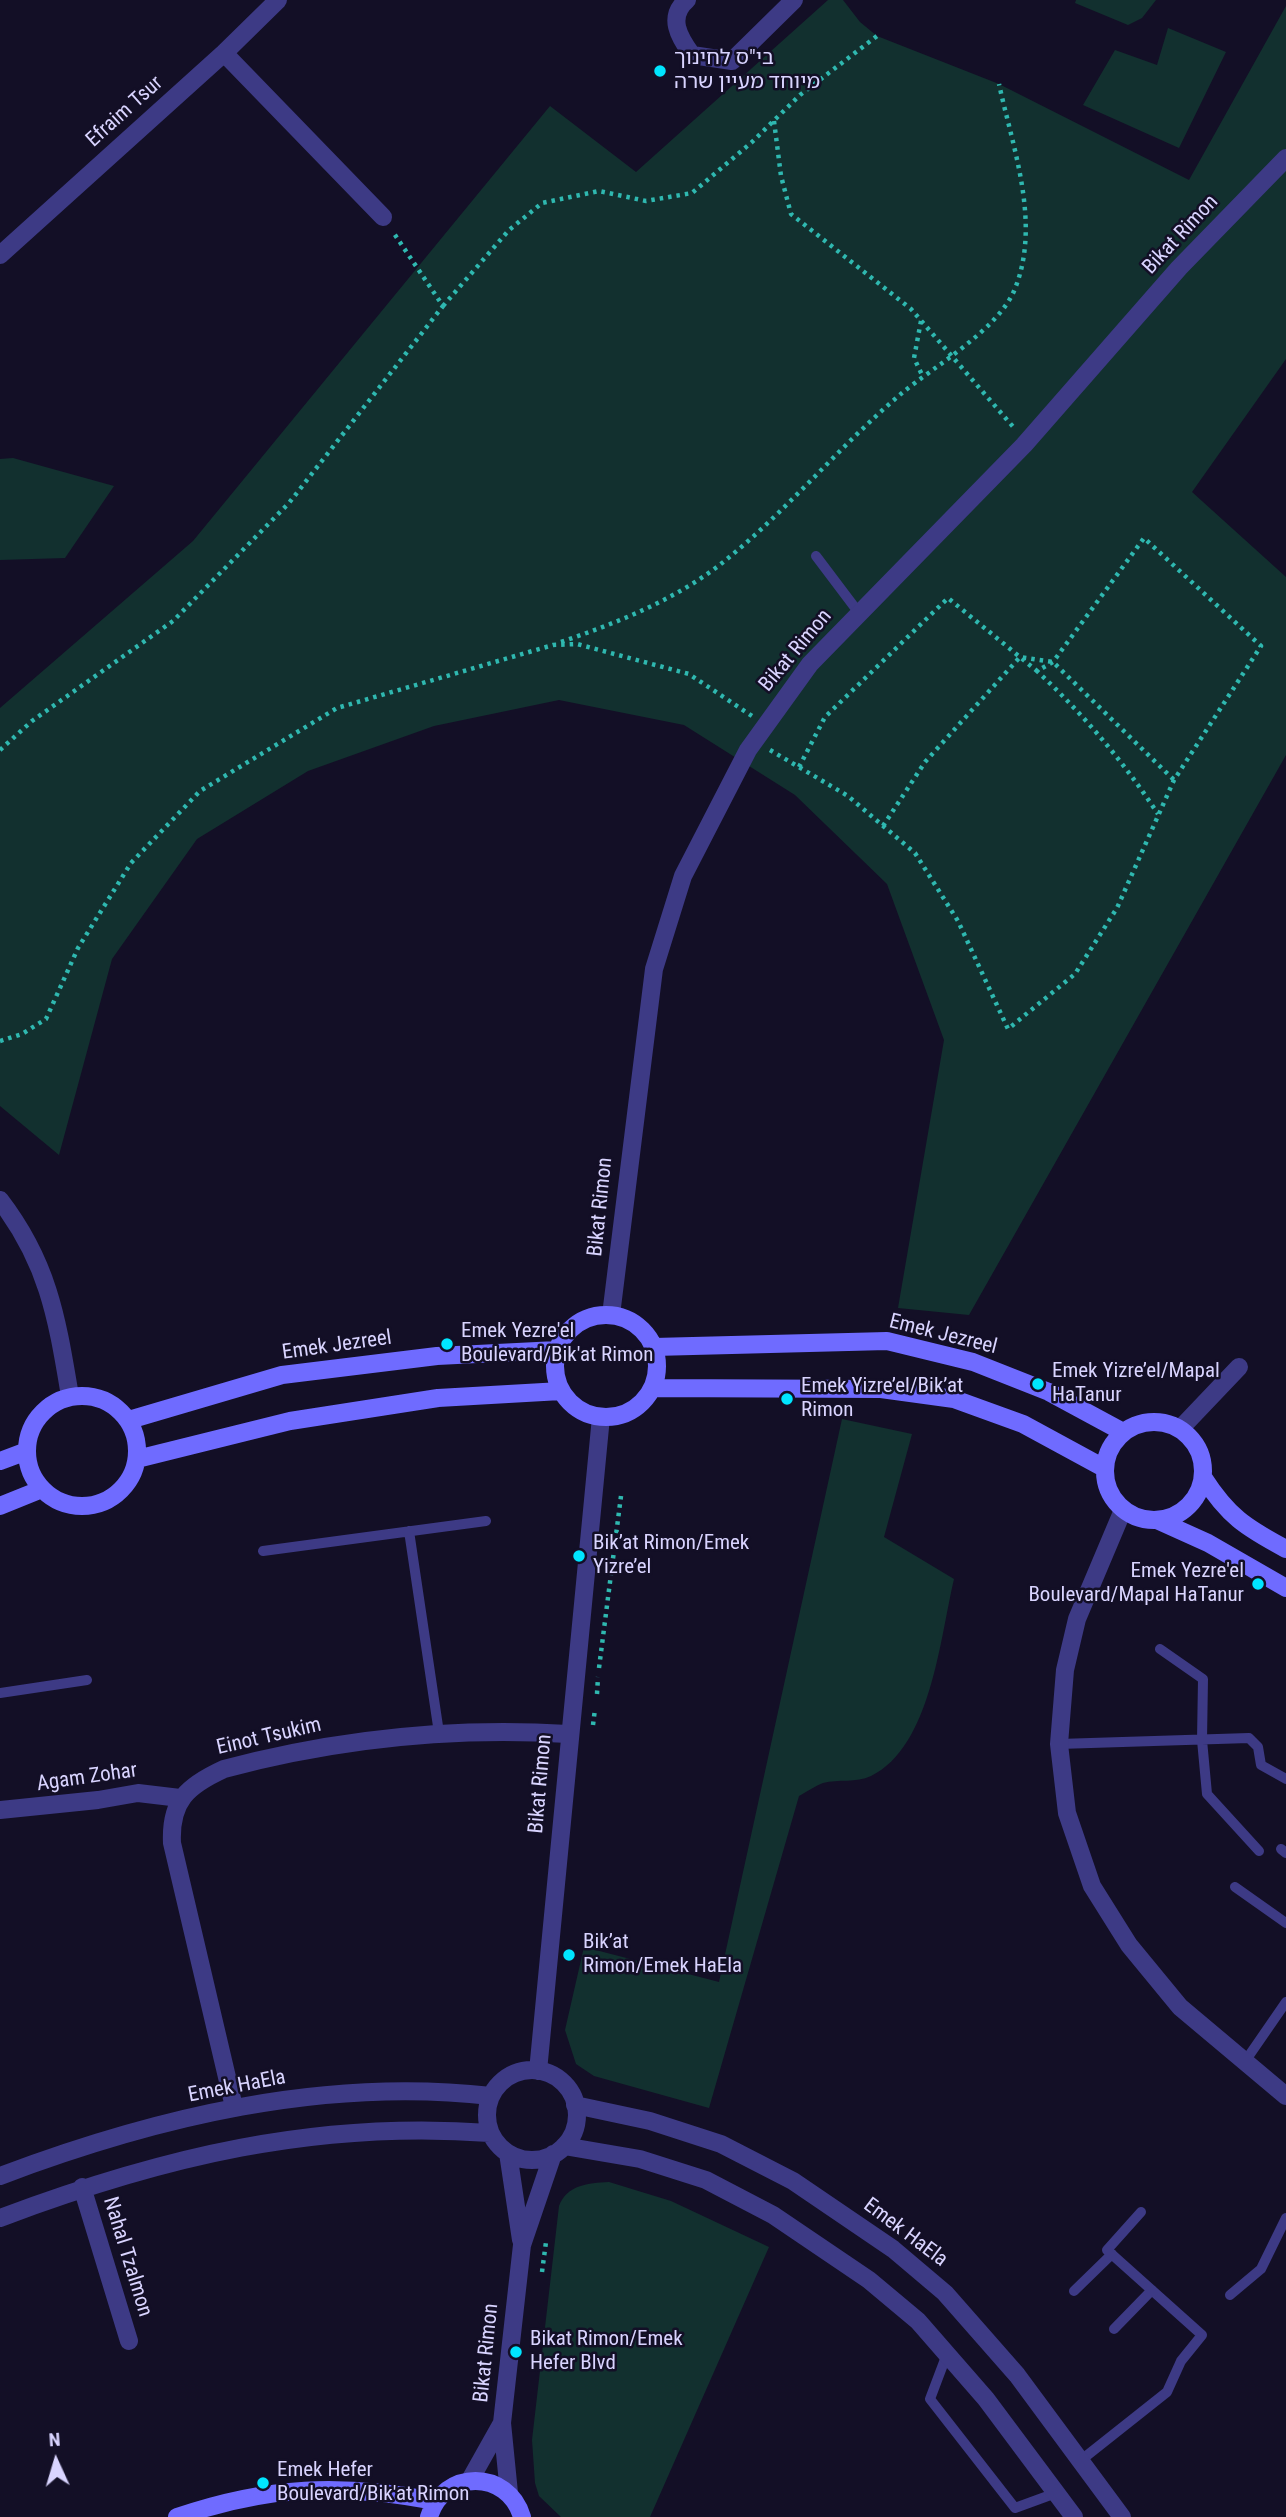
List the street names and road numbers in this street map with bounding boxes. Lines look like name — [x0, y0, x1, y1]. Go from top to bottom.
street label: Efraim Tsur — [82, 71, 168, 153]
street label: Bikat Rimon — [1138, 190, 1224, 280]
street label: Bikat Rimon — [754, 605, 838, 697]
street label: Bikat Rimon — [583, 1156, 619, 1258]
street label: Emek Jezreel — [886, 1309, 1000, 1361]
street label: Emek Jezreel — [281, 1326, 393, 1366]
street label: Einot Tsukim — [214, 1713, 324, 1761]
street label: Bikat Rimon — [524, 1733, 558, 1835]
street label: Agam Zohar — [35, 1758, 139, 1798]
street label: Emek HaEla — [186, 2065, 288, 2109]
street label: Emek HaEla — [858, 2193, 952, 2273]
street label: Nahal Tzalmon — [97, 2194, 157, 2320]
street label: Bikat Rimon — [469, 2302, 505, 2404]

